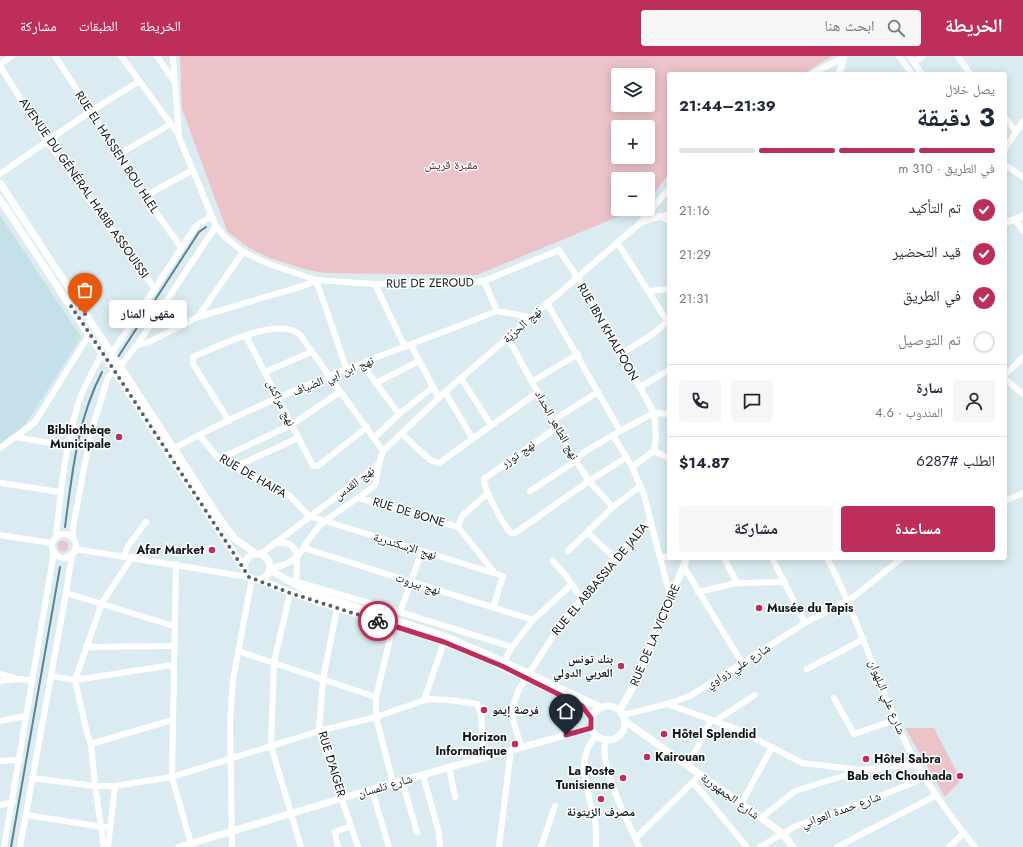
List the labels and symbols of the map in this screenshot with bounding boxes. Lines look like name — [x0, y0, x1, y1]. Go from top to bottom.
street label: RUE EL HASSEN BOU HLEL — [71, 87, 164, 217]
street label: AVENUE DU GÉNÉRAL HABIB ASSOUISSI — [15, 94, 153, 282]
park label: مقبرة قريش — [424, 156, 478, 174]
pin — [68, 273, 102, 314]
street label: RUE DE ZEROUD — [386, 273, 474, 293]
street label: RUE IBN KHALFOON — [573, 280, 643, 384]
callout: مقهى المنار — [109, 300, 187, 328]
street label: نهج الحرّيّة — [498, 303, 546, 347]
street label: نهج ابن ابي الضياف — [290, 351, 377, 402]
street label: نهج مراكش — [262, 377, 300, 429]
street label: نهج الطاهر الحداد — [530, 387, 584, 463]
place label: Bibliothèqe Municipale — [47, 421, 111, 453]
marker: Bibliothèqe Municipale — [114, 432, 124, 442]
street label: نهج توزر — [496, 436, 539, 473]
street label: RUE DE HAIFA — [216, 449, 290, 503]
street label: نهج القدس — [330, 462, 378, 504]
street label: RUE DE BONE — [371, 492, 447, 532]
street label: RUE EL ABBASSIA DE JALTA — [547, 518, 653, 639]
street label: نهج الإسكندرية — [371, 528, 439, 564]
place label: Afar Market — [136, 541, 204, 559]
marker: Afar Market — [207, 545, 217, 555]
street label: نهج بيروت — [393, 568, 443, 600]
street label: RUE DE LA VICTOIRE — [625, 581, 685, 689]
place label: Musée du Tapis — [767, 599, 854, 617]
courier — [358, 601, 398, 641]
marker: Musée du Tapis — [754, 603, 764, 613]
street label: شارع علي زواوي — [702, 639, 775, 694]
place label: بنك تونس العربي الدولي — [553, 650, 613, 683]
street label: شارع علي البلهوان — [863, 657, 910, 738]
marker: بنك تونس العربي الدولي — [616, 661, 626, 671]
pin — [549, 694, 583, 735]
place label: فرصة إيمو — [492, 701, 539, 719]
marker: فرصة إيمو — [479, 705, 489, 715]
place label: Hôtel Splendid — [672, 725, 756, 743]
place label: Horizon Informatique — [436, 728, 507, 760]
street label: RUE D'AIGER — [313, 729, 351, 799]
marker: Hôtel Splendid — [659, 729, 669, 739]
marker: Horizon Informatique — [510, 739, 520, 749]
place label: Kairouan — [655, 748, 705, 766]
place label: Hôtel Sabra — [874, 750, 941, 768]
marker: Kairouan — [642, 752, 652, 762]
marker: Hôtel Sabra — [861, 754, 871, 764]
place label: La Poste Tunisienne — [556, 762, 615, 794]
place label: Bab ech Chouhada — [847, 767, 952, 785]
street label: شارع الجمهورية — [697, 768, 763, 824]
street label: شارع تلمسان — [355, 770, 415, 802]
marker: Bab ech Chouhada — [955, 771, 965, 781]
marker: La Poste Tunisienne — [618, 773, 628, 783]
street label: شارع حمدة العواني — [799, 787, 884, 834]
marker: مصرف الزيتونة — [596, 794, 606, 804]
place label: مصرف الزيتونة — [567, 803, 635, 821]

